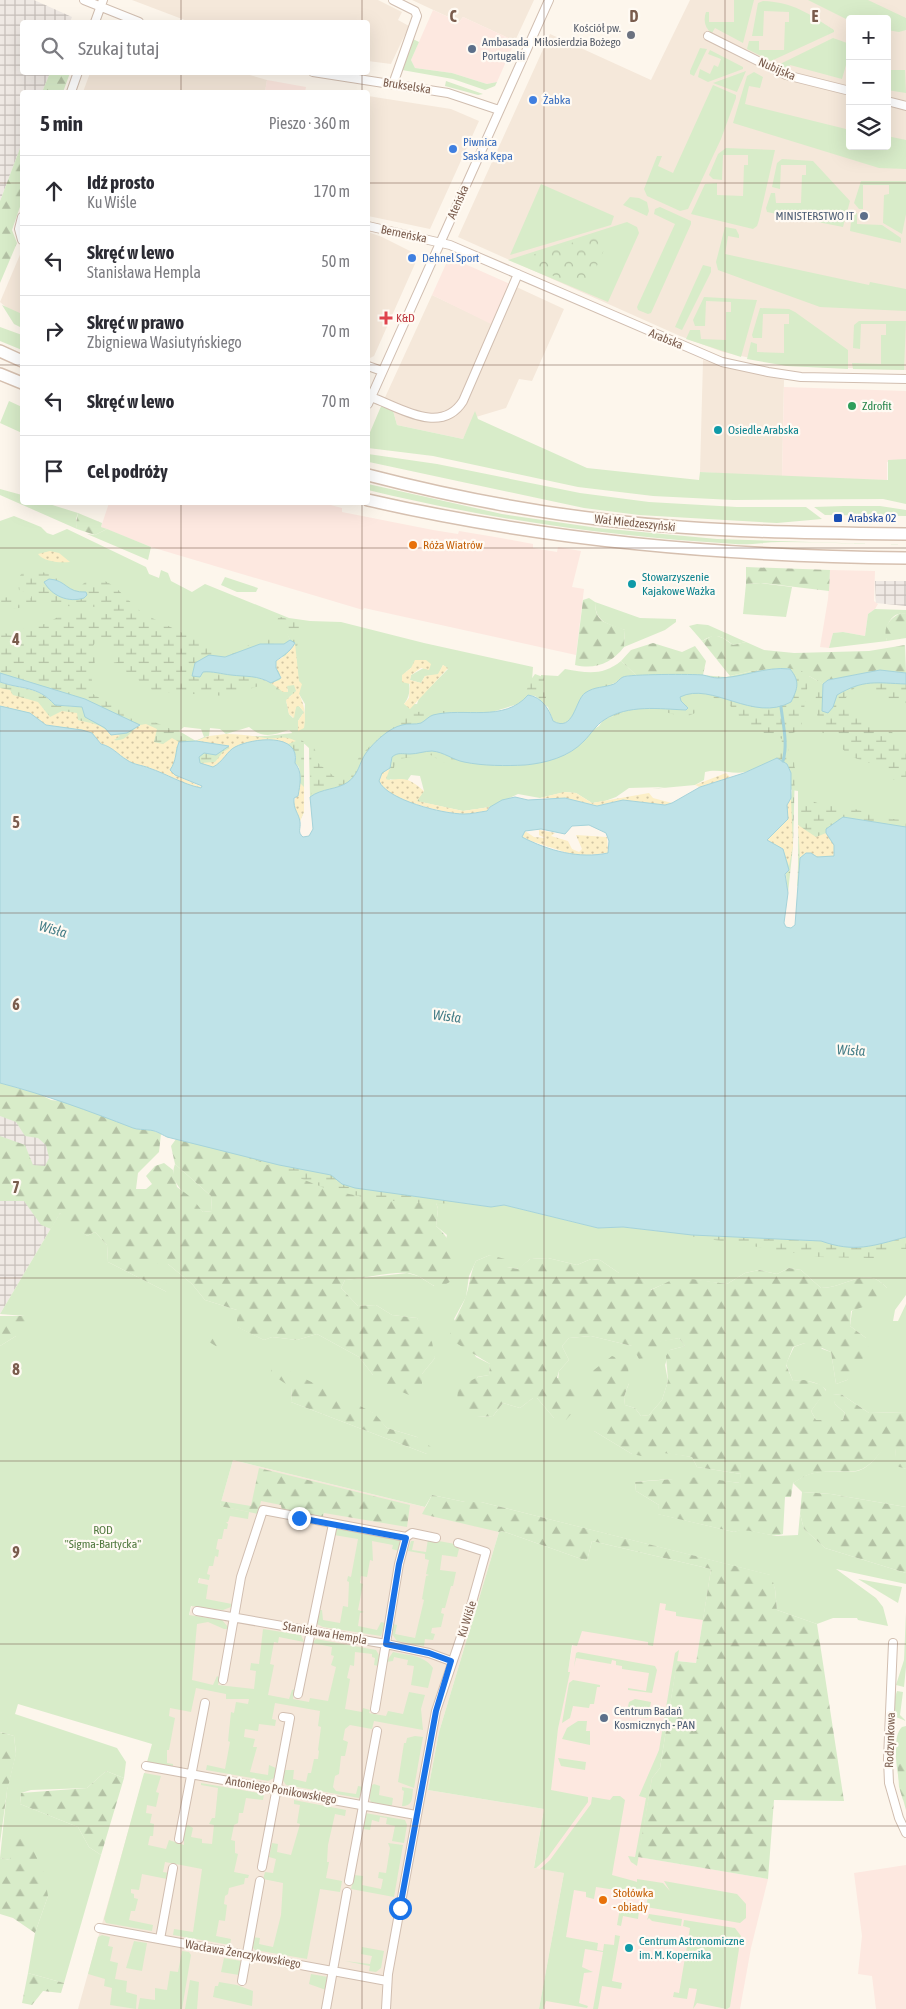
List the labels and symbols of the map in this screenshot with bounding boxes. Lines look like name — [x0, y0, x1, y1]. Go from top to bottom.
text: C — [449, 7, 457, 25]
text: D — [630, 7, 639, 25]
text: E — [812, 7, 819, 25]
place label: Kościół pw. Miłosierdzia Bożego — [534, 21, 621, 49]
marker: Kościół pw. Miłosierdzia Bożego — [625, 29, 637, 41]
place label: Ambasada Portugalii — [482, 35, 529, 63]
marker: Ambasada Portugalii — [466, 43, 478, 55]
street label: Nubijska — [756, 55, 798, 83]
street label: Brukselska — [382, 75, 432, 97]
place label: Żabka — [543, 93, 571, 107]
marker: Żabka — [527, 94, 539, 106]
place label: Piwnica Saska Kępa — [463, 135, 513, 163]
marker: Piwnica Saska Kępa — [447, 143, 459, 155]
street label: Ateńska — [444, 183, 472, 221]
place label: MINISTERSTWO IT — [775, 209, 855, 223]
marker: MINISTERSTWO IT — [858, 210, 870, 222]
street label: Berneńska — [380, 222, 428, 246]
place label: Dehnel Sport — [422, 251, 480, 265]
marker: Dehnel Sport — [406, 252, 418, 264]
place label: K&D — [396, 311, 415, 325]
marker: K&D — [380, 312, 392, 324]
street label: Arabska — [647, 326, 685, 352]
place label: Zdrofit — [862, 399, 892, 413]
marker: Zdrofit — [846, 400, 858, 412]
place label: Osiedle Arabska — [728, 423, 799, 437]
marker: Osiedle Arabska — [712, 424, 724, 436]
place label: Arabska 02 — [848, 511, 896, 525]
street label: Wał Miedzeszyński — [594, 512, 676, 534]
marker: Arabska 02 — [832, 512, 844, 524]
place label: Róża Wiatrów — [423, 538, 483, 552]
marker: Róża Wiatrów — [407, 539, 419, 551]
place label: Stowarzyszenie Kajakowe Ważka — [642, 570, 715, 598]
marker: Stowarzyszenie Kajakowe Ważka — [626, 578, 638, 590]
text: 4 — [11, 630, 20, 648]
text: 5 — [12, 813, 20, 831]
water label: Wisła — [37, 917, 69, 941]
text: 6 — [12, 995, 20, 1013]
water label: Wisła — [432, 1006, 463, 1026]
water label: Wisła — [836, 1041, 866, 1059]
text: 7 — [12, 1178, 20, 1196]
text: 8 — [12, 1360, 20, 1378]
route end — [288, 1507, 311, 1530]
park label: ROD "Sigma-Bartycka" — [65, 1523, 141, 1551]
text: 9 — [12, 1543, 20, 1561]
street label: Ku Wiśle — [455, 1599, 479, 1639]
street label: Stanisława Hempla — [282, 1619, 368, 1647]
place label: Centrum Badań Kosmicznych - PAN — [614, 1704, 695, 1732]
marker: Centrum Badań Kosmicznych - PAN — [598, 1712, 610, 1724]
street label: Rodzynkowa — [882, 1712, 898, 1768]
street label: Antoniego Ponikowskiego — [224, 1773, 338, 1807]
place label: Stołówka - obiady — [613, 1886, 654, 1914]
marker: Stołówka - obiady — [597, 1894, 609, 1906]
route start — [389, 1897, 412, 1920]
place label: Centrum Astronomiczne im. M. Kopernika — [639, 1934, 744, 1962]
street label: Wacława Żenczykowskiego — [184, 1937, 302, 1971]
marker: Centrum Astronomiczne im. M. Kopernika — [623, 1942, 635, 1954]

